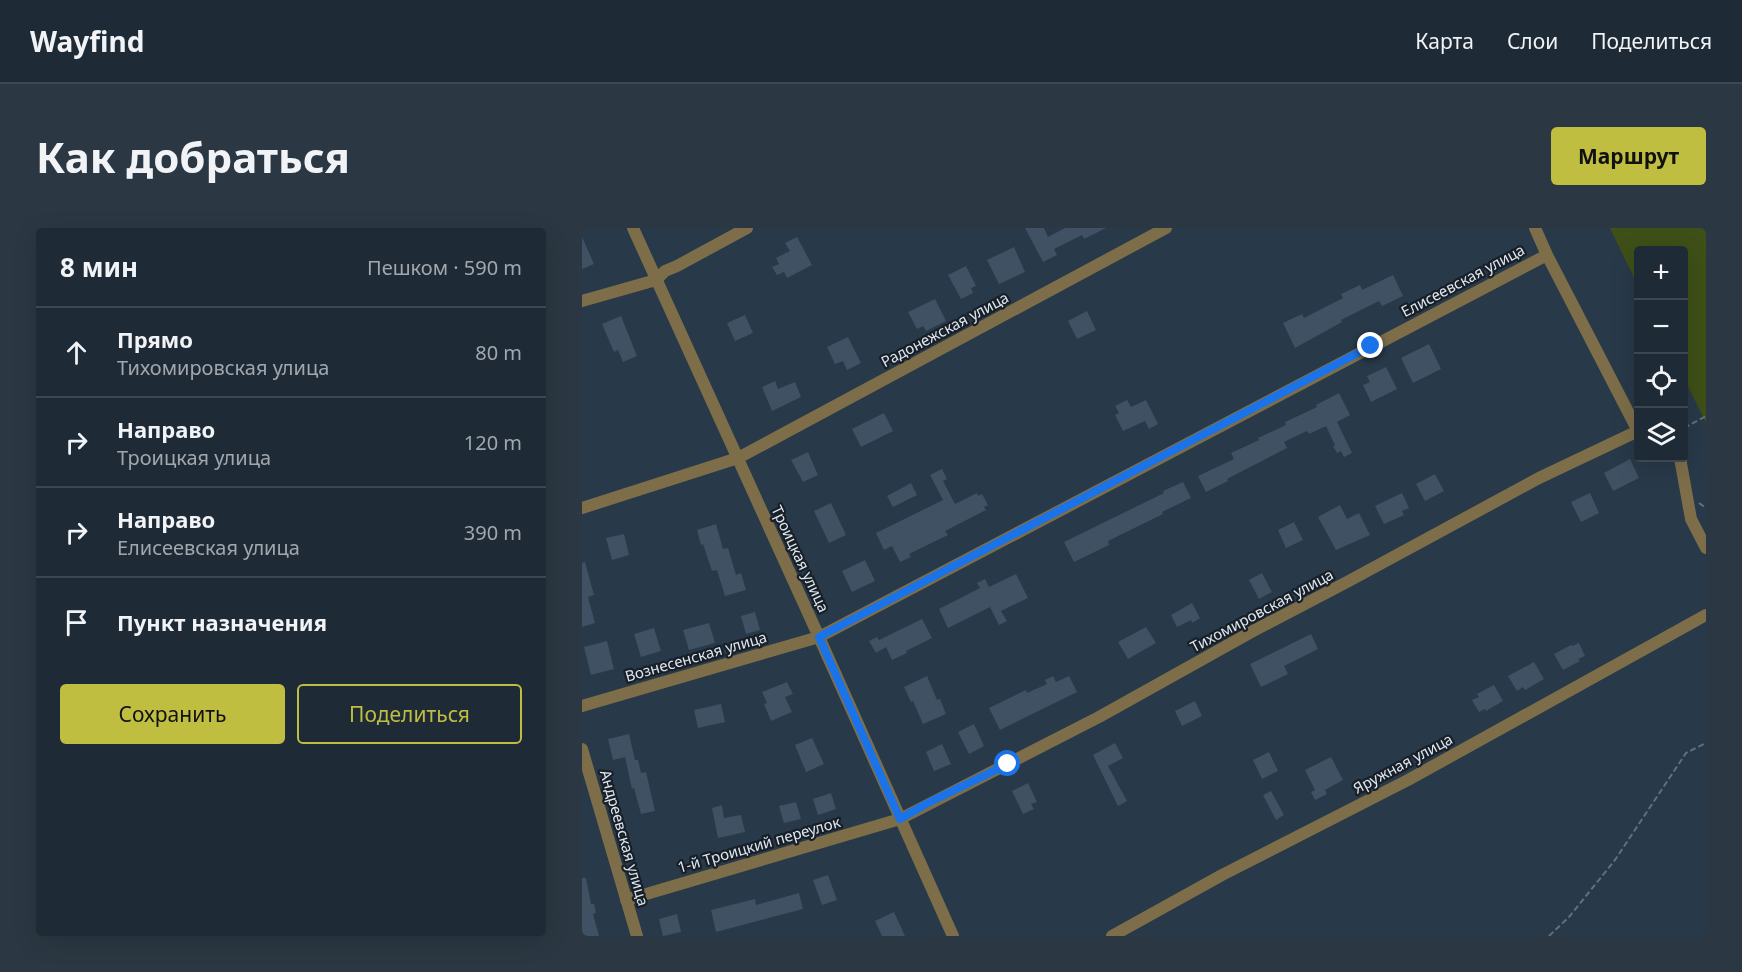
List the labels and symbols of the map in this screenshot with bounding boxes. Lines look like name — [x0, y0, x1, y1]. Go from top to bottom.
street label: Елисеевская улица — [1397, 239, 1528, 321]
street label: Радонежская улица — [877, 287, 1012, 371]
route end — [1357, 332, 1383, 358]
street label: Троицкая улица — [767, 502, 834, 615]
street label: Тихомировская улица — [1187, 564, 1337, 656]
street label: Вознесенская улица — [622, 626, 769, 686]
street label: Яружная улица — [1349, 728, 1456, 798]
route start — [994, 750, 1020, 776]
street label: Андреевская улица — [596, 767, 654, 908]
street label: 1-й Троицкий переулок — [675, 811, 842, 877]

